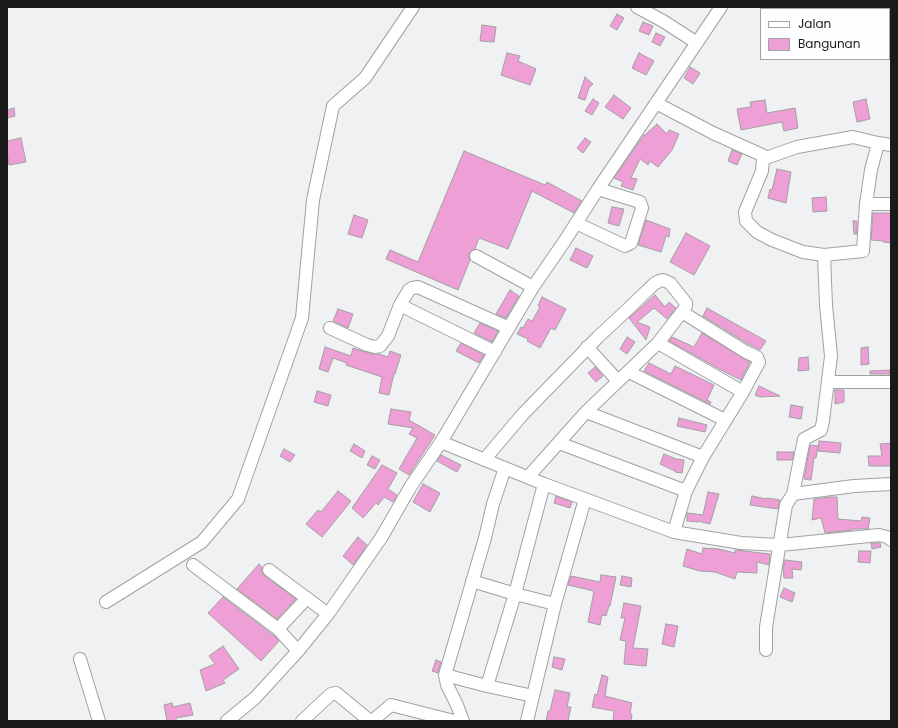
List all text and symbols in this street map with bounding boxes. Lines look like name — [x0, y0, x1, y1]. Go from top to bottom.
legend — [760, 8, 890, 60]
text: Jalan — [798, 15, 831, 32]
text: Bangunan — [798, 35, 860, 52]

